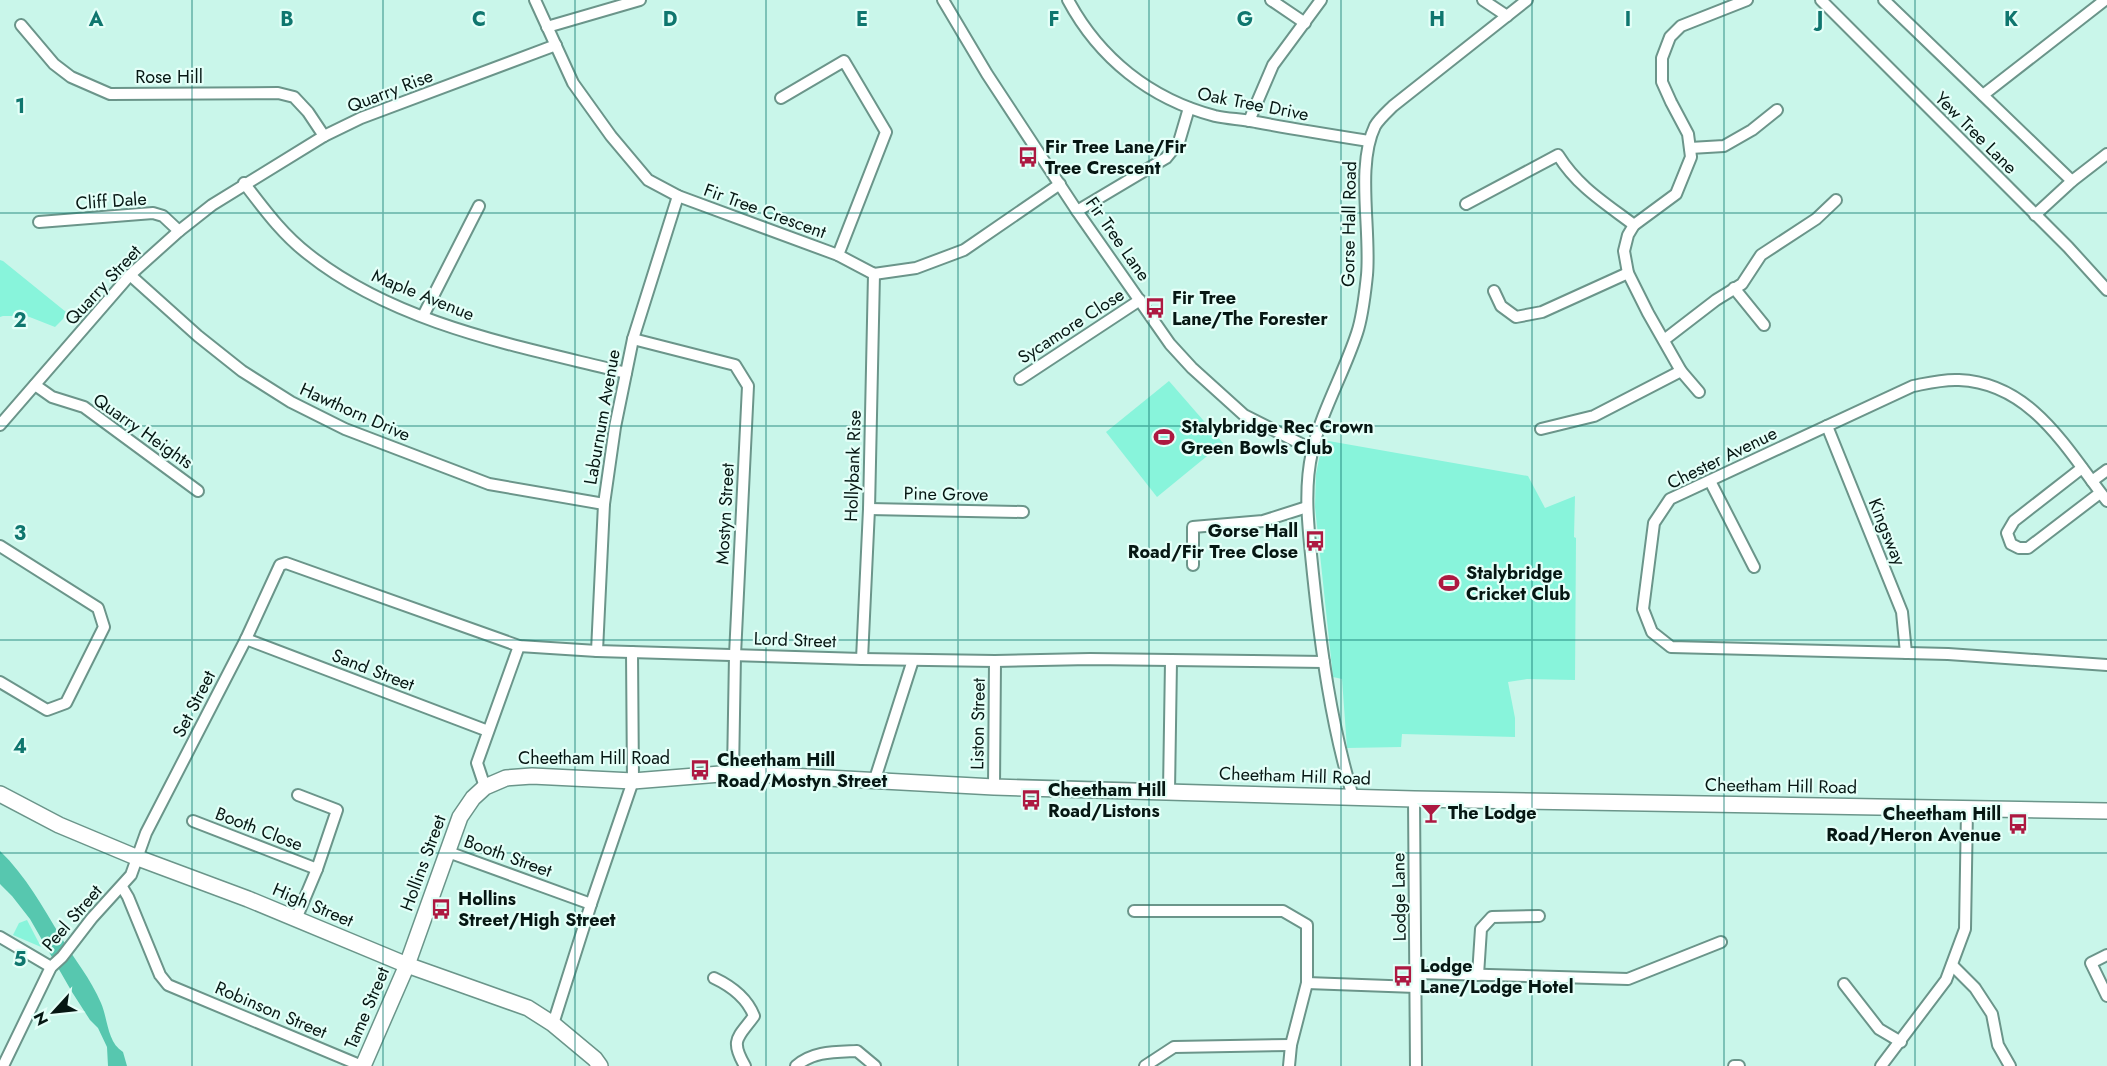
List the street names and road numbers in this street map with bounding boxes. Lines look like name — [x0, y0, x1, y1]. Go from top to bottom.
street label: Quarry Rise — [343, 63, 437, 119]
street label: Rose Hill — [135, 64, 203, 90]
street label: Oak Tree Drive — [1195, 80, 1311, 128]
street label: Yew Tree Lane — [1929, 86, 2023, 180]
street label: Gorse Hall Road — [1335, 161, 1363, 287]
street label: Fir Tree Crescent — [700, 177, 830, 245]
street label: Cliff Dale — [75, 186, 147, 216]
street label: Fir Tree Lane — [1079, 192, 1157, 286]
street label: Quarry Street — [59, 239, 148, 331]
street label: Maple Avenue — [368, 263, 478, 327]
street label: Sycamore Close — [1013, 282, 1129, 370]
street label: Laburnum Avenue — [577, 347, 627, 487]
street label: Hawthorn Drive — [296, 376, 414, 448]
street label: Quarry Heights — [88, 387, 198, 475]
street label: Hollybank Rise — [838, 410, 868, 522]
street label: Chester Avenue — [1663, 420, 1781, 496]
street label: Mostyn Street — [709, 462, 741, 565]
street label: Pine Grove — [903, 480, 989, 508]
street label: Kingsway — [1862, 494, 1912, 570]
street label: Lord Street — [753, 626, 837, 654]
street label: Sand Street — [328, 642, 419, 698]
street label: Set Street — [166, 666, 222, 742]
street label: Liston Street — [964, 677, 992, 770]
street label: Cheetham Hill Road — [518, 745, 670, 771]
street label: Cheetham Hill Road — [1218, 760, 1372, 792]
street label: Cheetham Hill Road — [1705, 772, 1857, 800]
street label: Booth Close — [212, 800, 306, 858]
street label: Hollins Street — [394, 811, 453, 915]
street label: Booth Street — [460, 828, 556, 884]
street label: Lodge Lane — [1385, 852, 1413, 942]
street label: High Street — [269, 876, 358, 934]
street label: Peel Street — [36, 879, 109, 957]
street label: Tame Street — [338, 962, 396, 1053]
street label: Robinson Street — [211, 975, 332, 1046]

